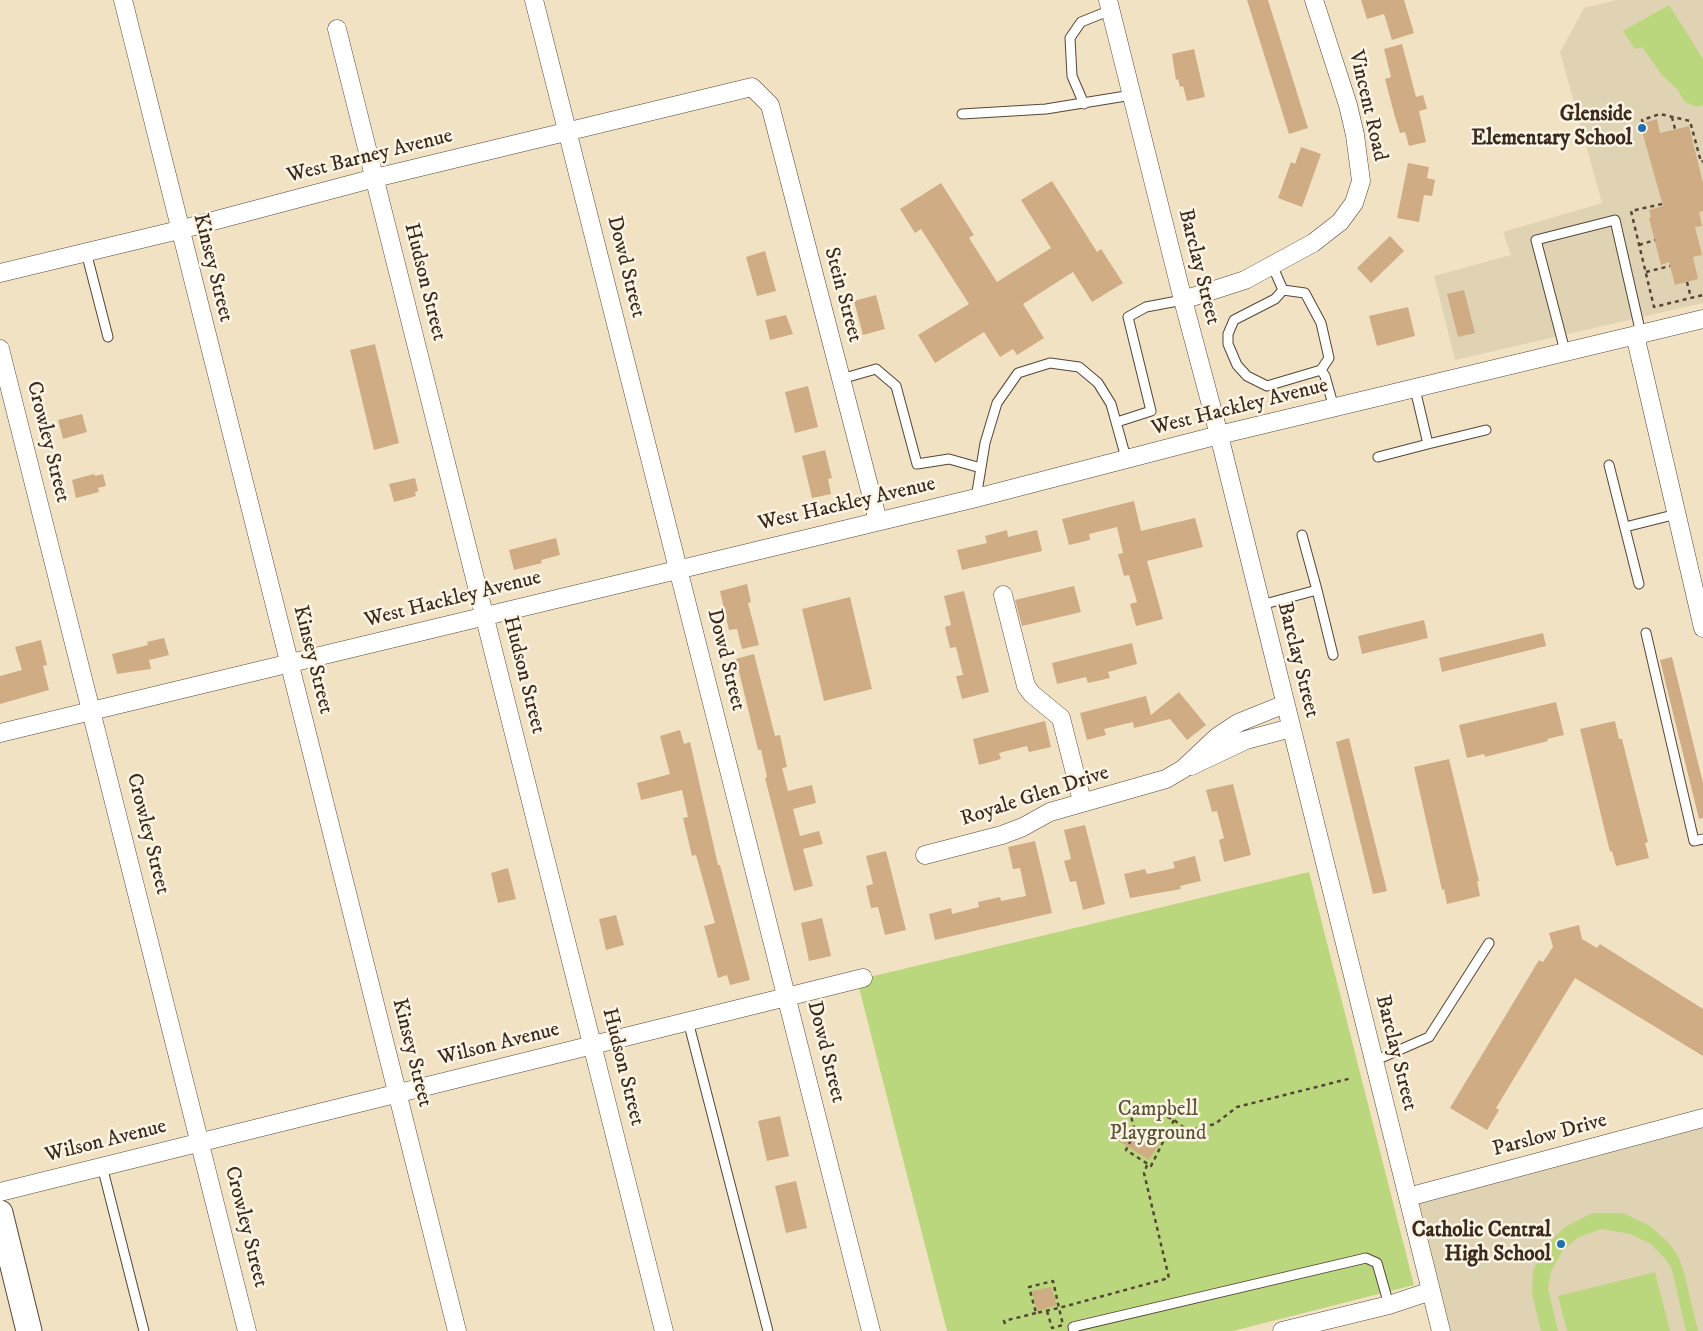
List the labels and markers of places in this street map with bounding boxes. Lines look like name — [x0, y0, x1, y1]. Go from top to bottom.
place label: Glenside Elementary School — [1471, 103, 1632, 153]
marker: Glenside Elementary School — [1636, 122, 1648, 134]
place label: Catholic Central High School — [1412, 1219, 1551, 1269]
marker: Catholic Central High School — [1555, 1238, 1567, 1250]

